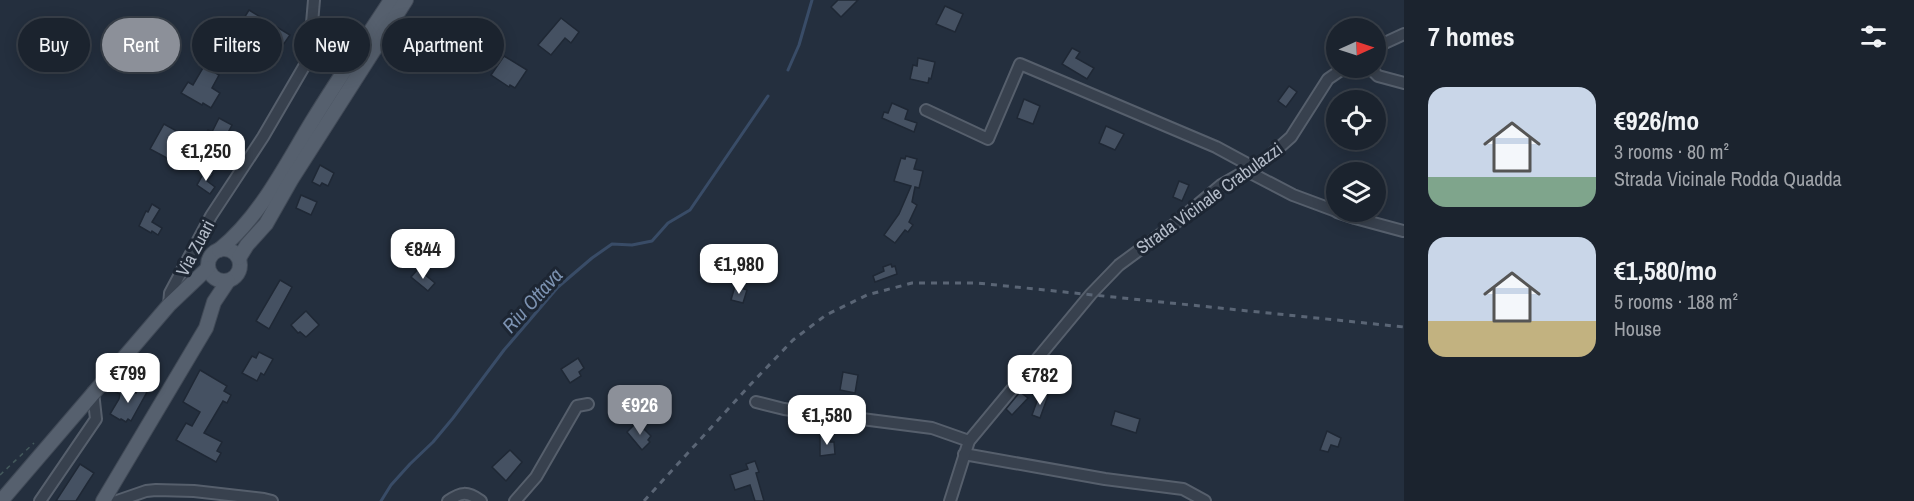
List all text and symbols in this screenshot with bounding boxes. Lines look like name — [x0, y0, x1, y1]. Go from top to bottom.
chip: Buy — [18, 18, 90, 72]
chip: Rent — [102, 18, 180, 72]
chip: Filters — [192, 18, 282, 72]
chip: New — [294, 18, 370, 72]
chip: Apartment — [382, 18, 504, 72]
north arrow — [1326, 18, 1386, 78]
map controls — [1326, 18, 1386, 222]
text: 7 homes — [1428, 19, 1515, 54]
icon: filters — [1857, 20, 1890, 53]
button: locate — [1326, 90, 1386, 150]
text: €926/mo — [1614, 103, 1699, 138]
icon: home — [1476, 111, 1548, 183]
pin: €1,250 — [157, 131, 255, 182]
street label: Strada Vicinale Crabulazzi — [1131, 136, 1287, 260]
text: €1,250 — [181, 137, 231, 164]
text: 3 rooms · 80 m² — [1614, 138, 1729, 165]
button: layers — [1326, 162, 1386, 222]
text: Strada Vicinale Rodda Quadda — [1614, 165, 1842, 192]
street label: Via Zuari — [170, 215, 220, 281]
pin: €844 — [387, 229, 459, 280]
text: €844 — [405, 235, 441, 262]
pin: €1,980 — [690, 244, 788, 295]
text: €1,980 — [714, 250, 764, 277]
text: €1,580/mo — [1614, 253, 1717, 288]
icon: home — [1476, 261, 1548, 333]
water label: Riu Ottava — [496, 262, 568, 338]
text: 5 rooms · 188 m² — [1614, 288, 1738, 315]
text: House — [1614, 315, 1661, 342]
pin: €799 — [92, 353, 164, 404]
pin: €782 — [1004, 355, 1076, 406]
text: €799 — [110, 359, 146, 386]
text: €782 — [1022, 361, 1058, 388]
pin: €926 — [604, 385, 676, 436]
text: €926 — [622, 391, 658, 418]
pin: €1,580 — [778, 395, 876, 446]
text: €1,580 — [802, 401, 852, 428]

